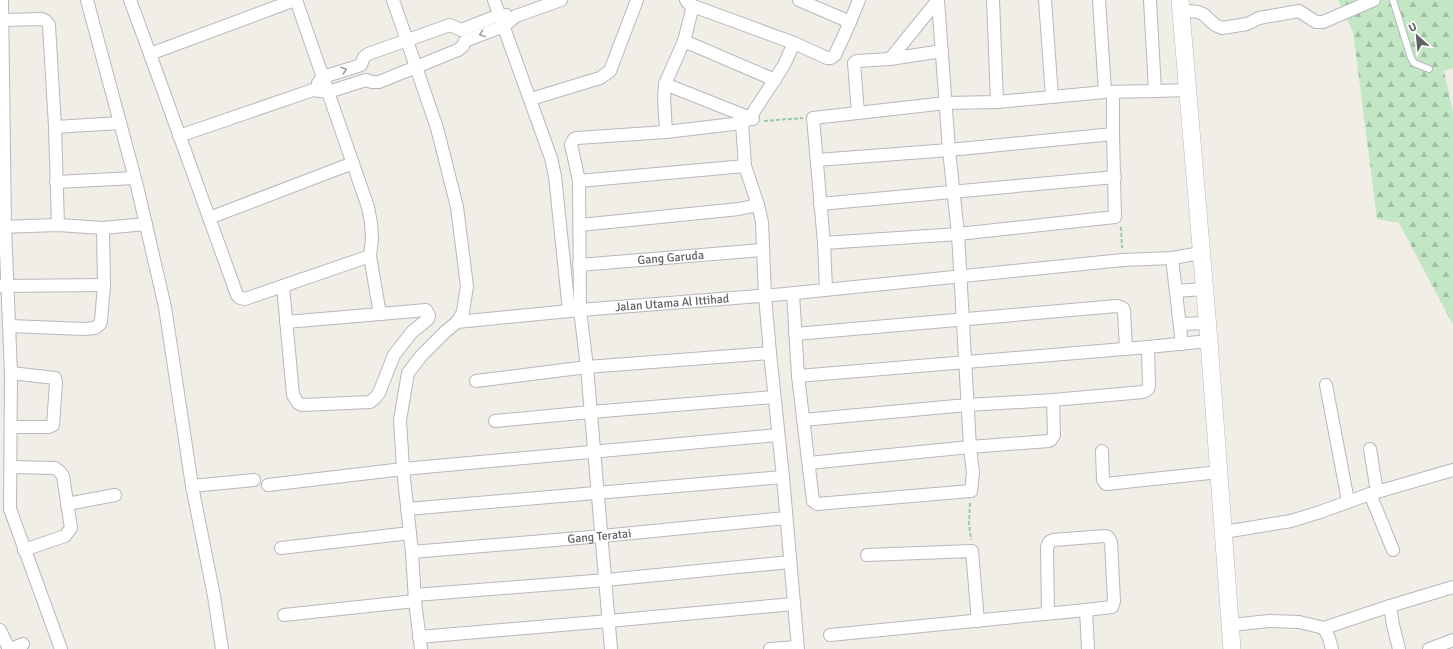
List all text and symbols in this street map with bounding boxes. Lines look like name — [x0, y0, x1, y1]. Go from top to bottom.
north arrow — [1397, 16, 1437, 56]
text: U — [1406, 20, 1419, 35]
one-way arrow — [479, 30, 486, 38]
one-way arrow — [341, 66, 348, 75]
street label: Gang Garuda — [637, 248, 705, 268]
street label: Jalan Utama Al Ittihad — [615, 291, 730, 315]
street label: Gang Teratai — [567, 526, 632, 547]

